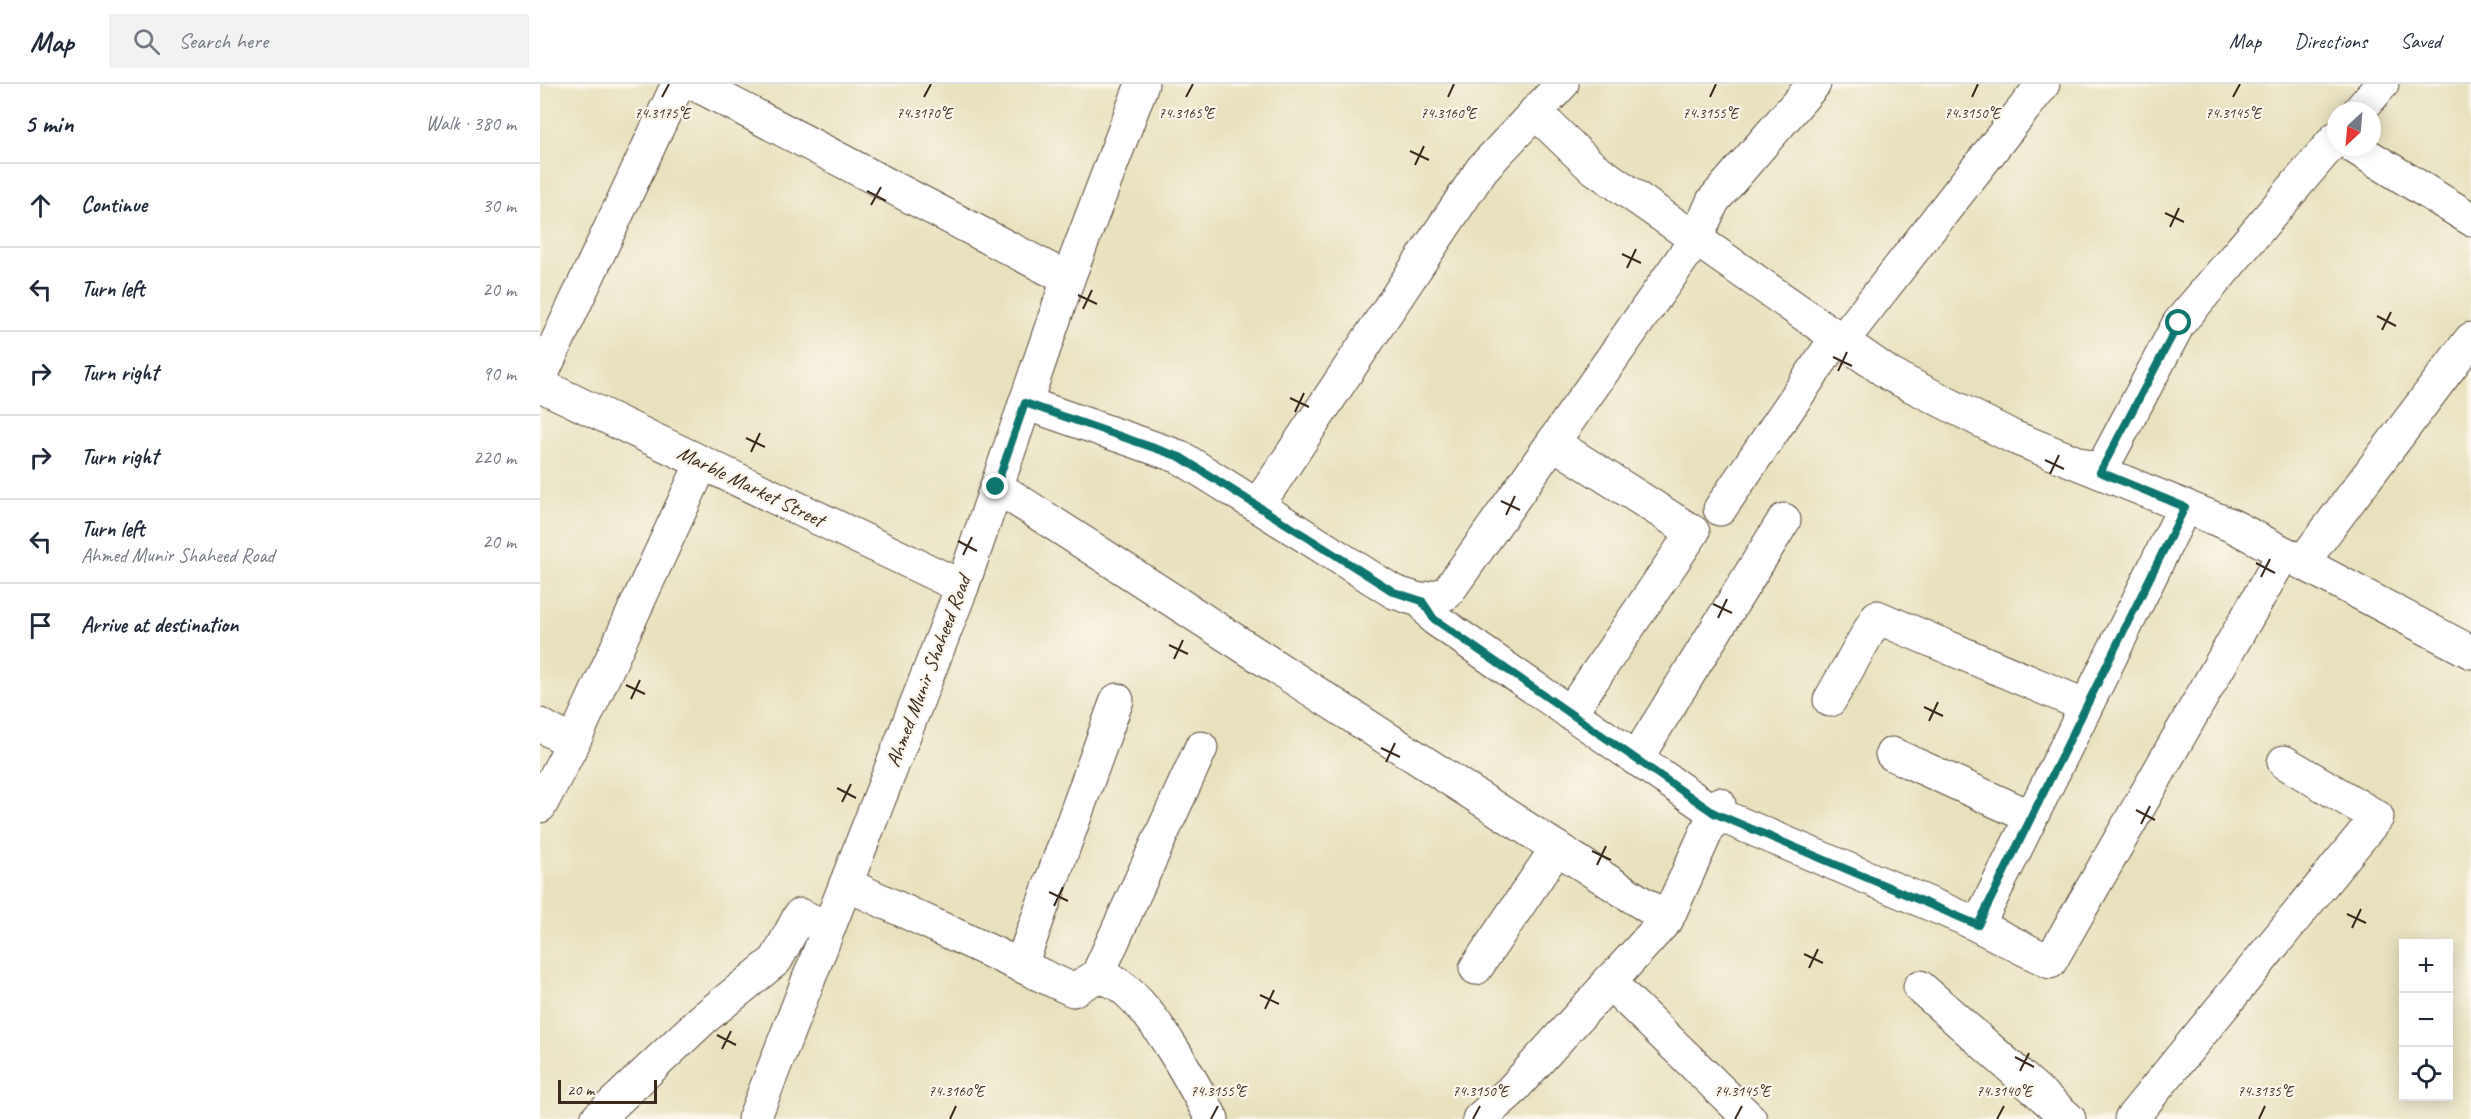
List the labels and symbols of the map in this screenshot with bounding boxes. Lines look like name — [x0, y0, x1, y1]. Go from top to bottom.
north arrow — [2327, 102, 2381, 156]
text: 74.3175°E — [634, 104, 692, 123]
text: 74.3170°E — [896, 104, 954, 123]
text: 74.3165°E — [1158, 104, 1216, 123]
text: 74.3160°E — [1420, 104, 1478, 123]
text: 74.3155°E — [1682, 104, 1740, 123]
text: 74.3150°E — [1944, 104, 2002, 123]
text: 74.3145°E — [2205, 104, 2263, 123]
route start — [2165, 309, 2191, 335]
street label: Marble Market Street — [673, 439, 831, 534]
route end — [982, 473, 1008, 499]
street label: Ahmed Munir Shaheed Road — [879, 569, 977, 770]
scale bar — [558, 1077, 657, 1104]
text: 74.3160°E — [928, 1082, 986, 1101]
text: 74.3155°E — [1190, 1082, 1248, 1101]
text: 74.3150°E — [1452, 1082, 1510, 1101]
text: 74.3145°E — [1714, 1082, 1772, 1101]
text: 74.3140°E — [1976, 1082, 2034, 1101]
text: 74.3135°E — [2237, 1082, 2295, 1101]

